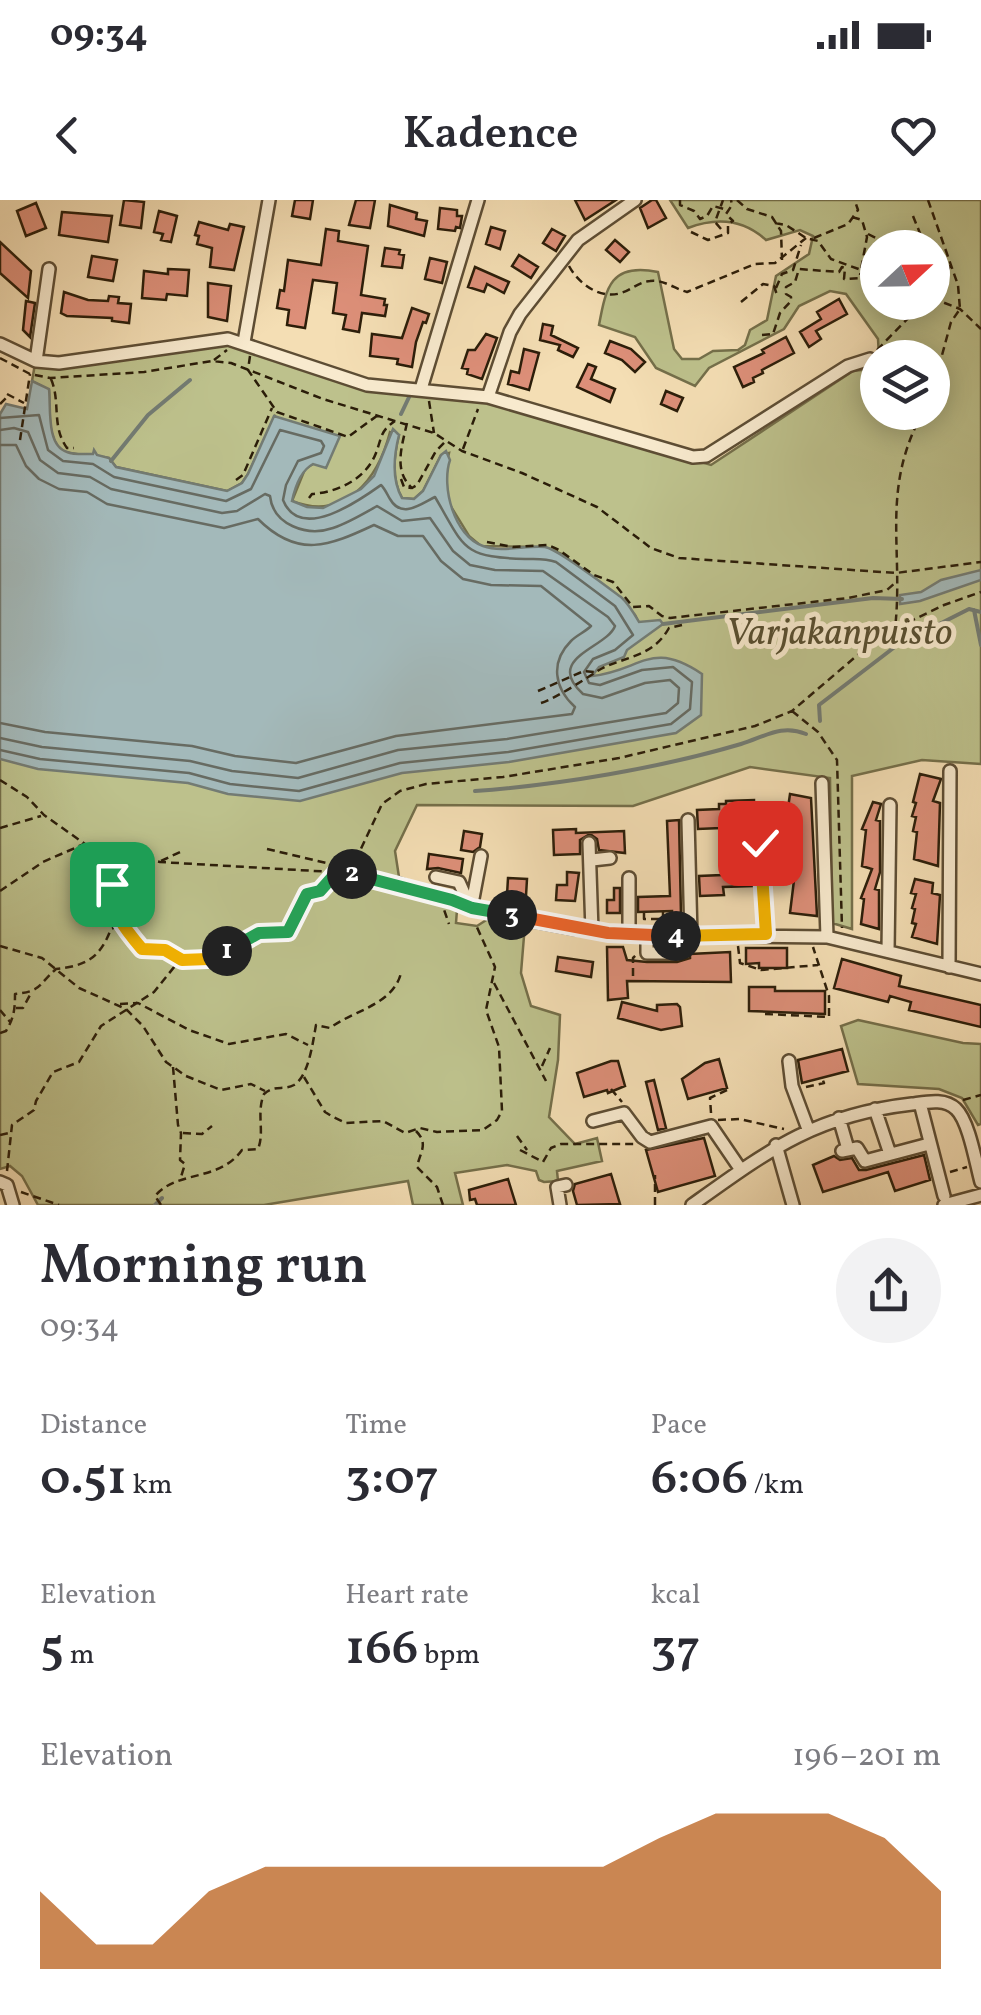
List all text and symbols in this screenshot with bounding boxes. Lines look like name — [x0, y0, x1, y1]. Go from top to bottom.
text: 09:34 — [50, 9, 148, 62]
text: Kadence — [403, 104, 578, 167]
icon: back — [40, 108, 95, 163]
icon: heart — [886, 108, 941, 163]
north arrow — [860, 230, 950, 320]
map controls — [860, 230, 950, 430]
button: layers — [860, 340, 950, 430]
park label: Varjakanpuisto — [726, 608, 952, 661]
pin — [718, 801, 803, 886]
icon: check — [733, 816, 788, 871]
pin — [70, 842, 155, 927]
pin: 2 — [327, 849, 377, 899]
text: 2 — [345, 854, 359, 893]
icon: arrive — [85, 857, 140, 912]
pin: 3 — [487, 890, 537, 940]
text: 3 — [505, 895, 519, 934]
pin: 4 — [651, 911, 701, 961]
text: 4 — [668, 916, 684, 955]
pin: 1 — [202, 926, 252, 976]
text: 1 — [221, 931, 233, 970]
text: Morning run — [40, 1230, 368, 1306]
button: share — [836, 1238, 941, 1343]
text: 09:34 — [40, 1306, 119, 1350]
text: Distance — [40, 1406, 147, 1445]
text: Time — [345, 1406, 407, 1445]
text: Pace — [651, 1406, 707, 1445]
text: 0.51 — [40, 1445, 127, 1515]
text: 3:07 — [345, 1445, 439, 1515]
text: 6:06 — [651, 1445, 748, 1515]
text: km — [127, 1466, 173, 1505]
text: /km — [748, 1466, 804, 1505]
text: Elevation — [40, 1576, 156, 1615]
text: Heart rate — [345, 1576, 469, 1615]
text: kcal — [651, 1576, 700, 1615]
text: 5 — [40, 1615, 64, 1685]
text: 166 — [345, 1615, 418, 1685]
text: 37 — [651, 1615, 700, 1685]
text: m — [64, 1636, 94, 1675]
text: bpm — [418, 1636, 480, 1675]
text: Elevation — [40, 1735, 173, 1779]
text: 196–201 m — [792, 1735, 941, 1779]

